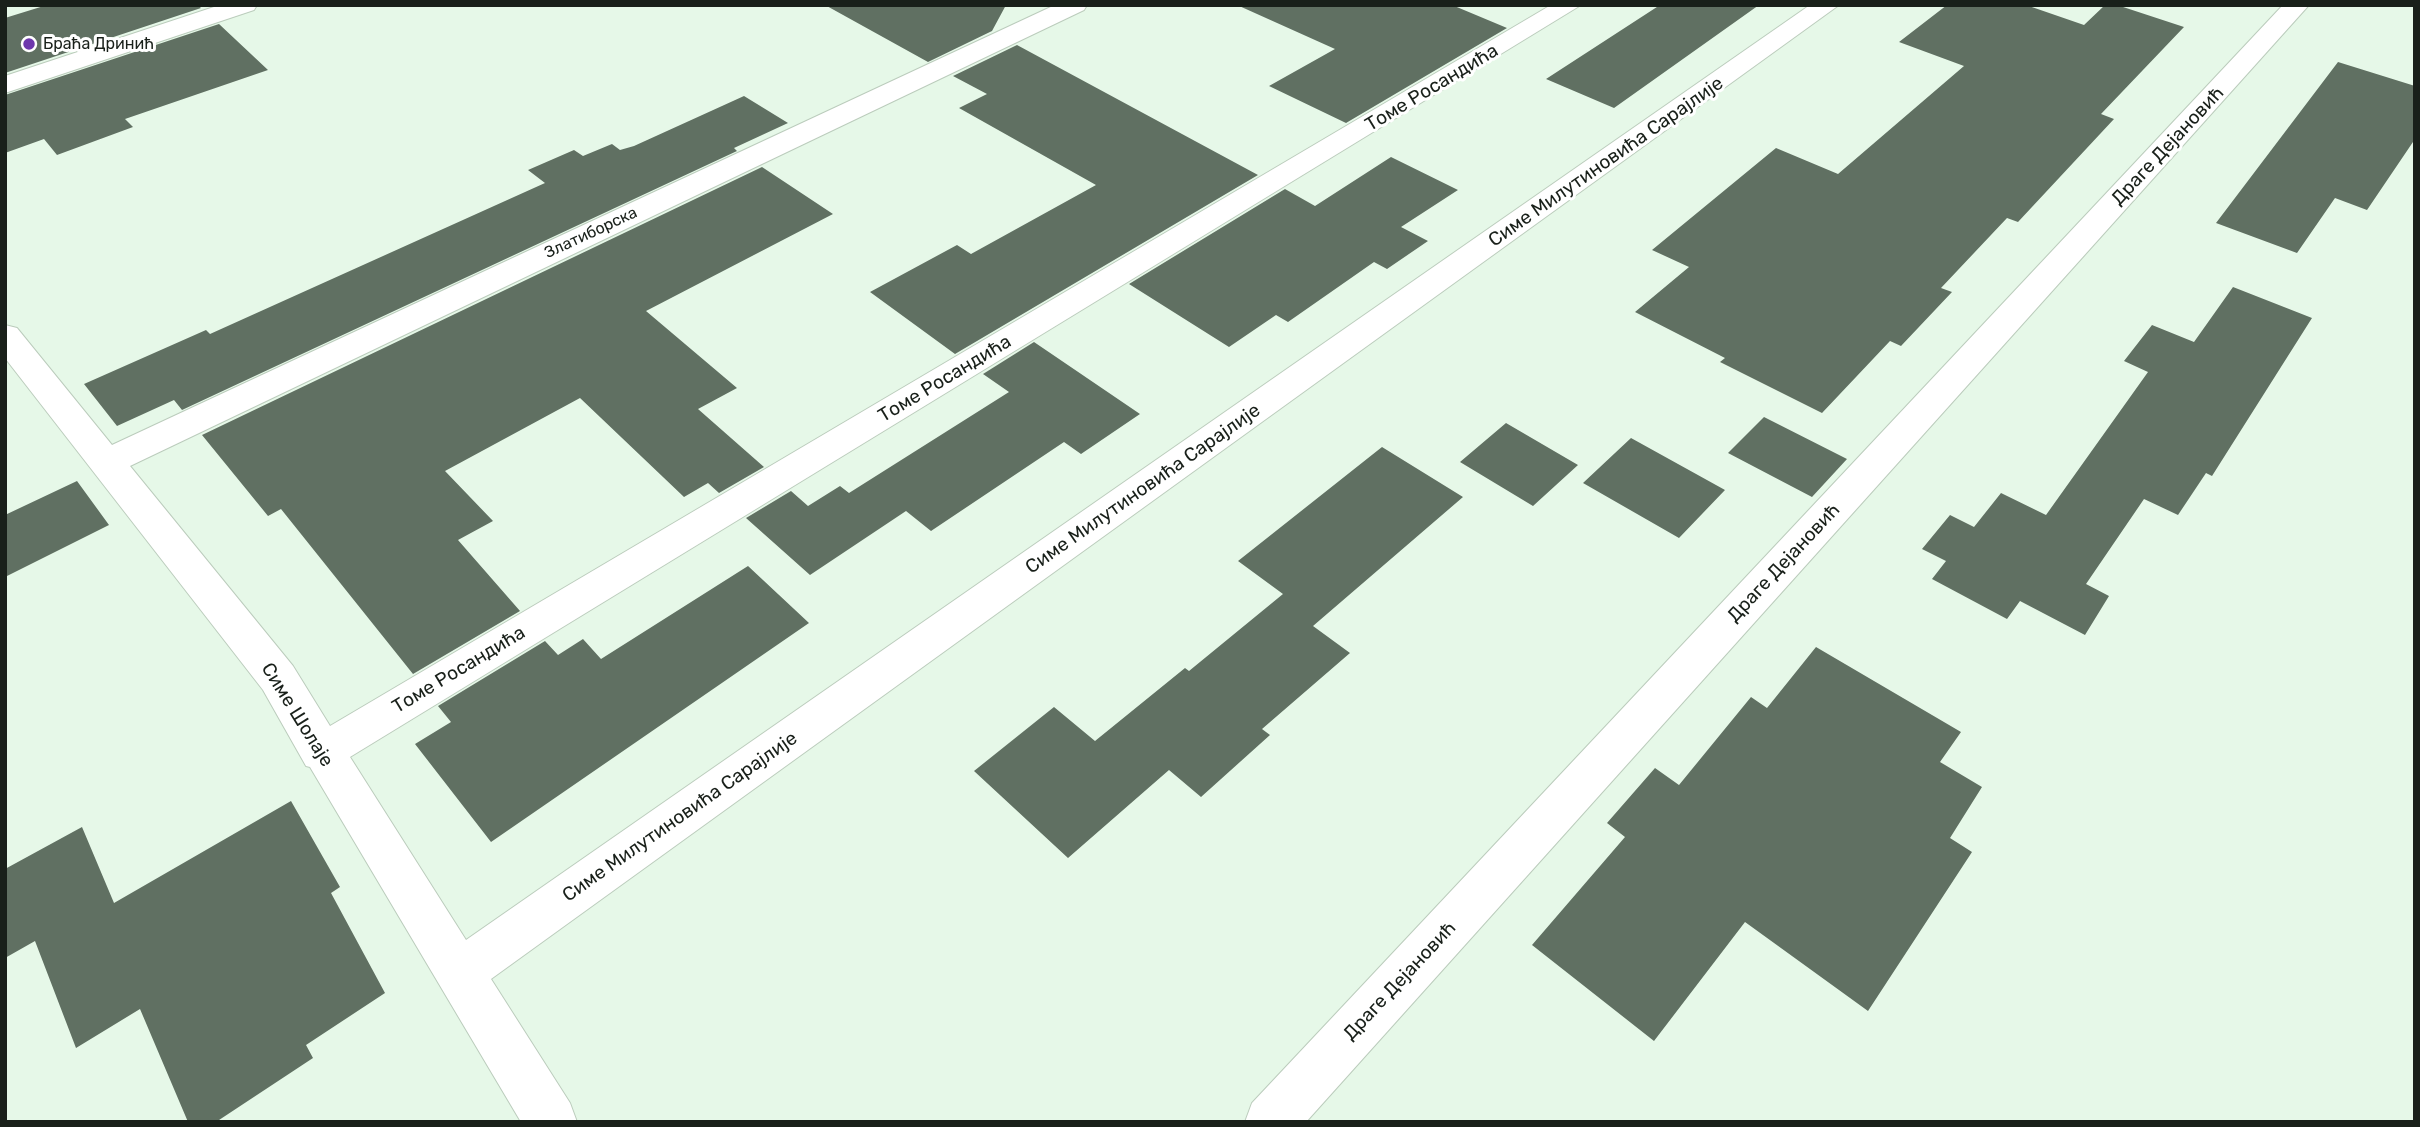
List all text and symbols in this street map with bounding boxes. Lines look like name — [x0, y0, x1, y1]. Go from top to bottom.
place label: Браћа Дринић — [43, 34, 154, 54]
marker: Браћа Дринић — [21, 36, 37, 52]
street label: Томе Росандића — [1361, 39, 1503, 137]
street label: Симе Милутиновића Сарајлије — [1484, 72, 1728, 252]
street label: Драге Дејановић — [2107, 82, 2229, 210]
street label: Златиборска — [542, 203, 640, 263]
street label: Томе Росандића — [874, 330, 1016, 428]
street label: Симе Милутиновића Сарајлије — [1021, 399, 1265, 579]
street label: Драге Дејановић — [1723, 499, 1845, 627]
street label: Томе Росандића — [388, 621, 530, 719]
street label: Симе Шолаје — [256, 659, 338, 771]
street label: Симе Милутиновића Сарајлије — [558, 727, 802, 907]
street label: Драге Дејановић — [1339, 917, 1461, 1045]

